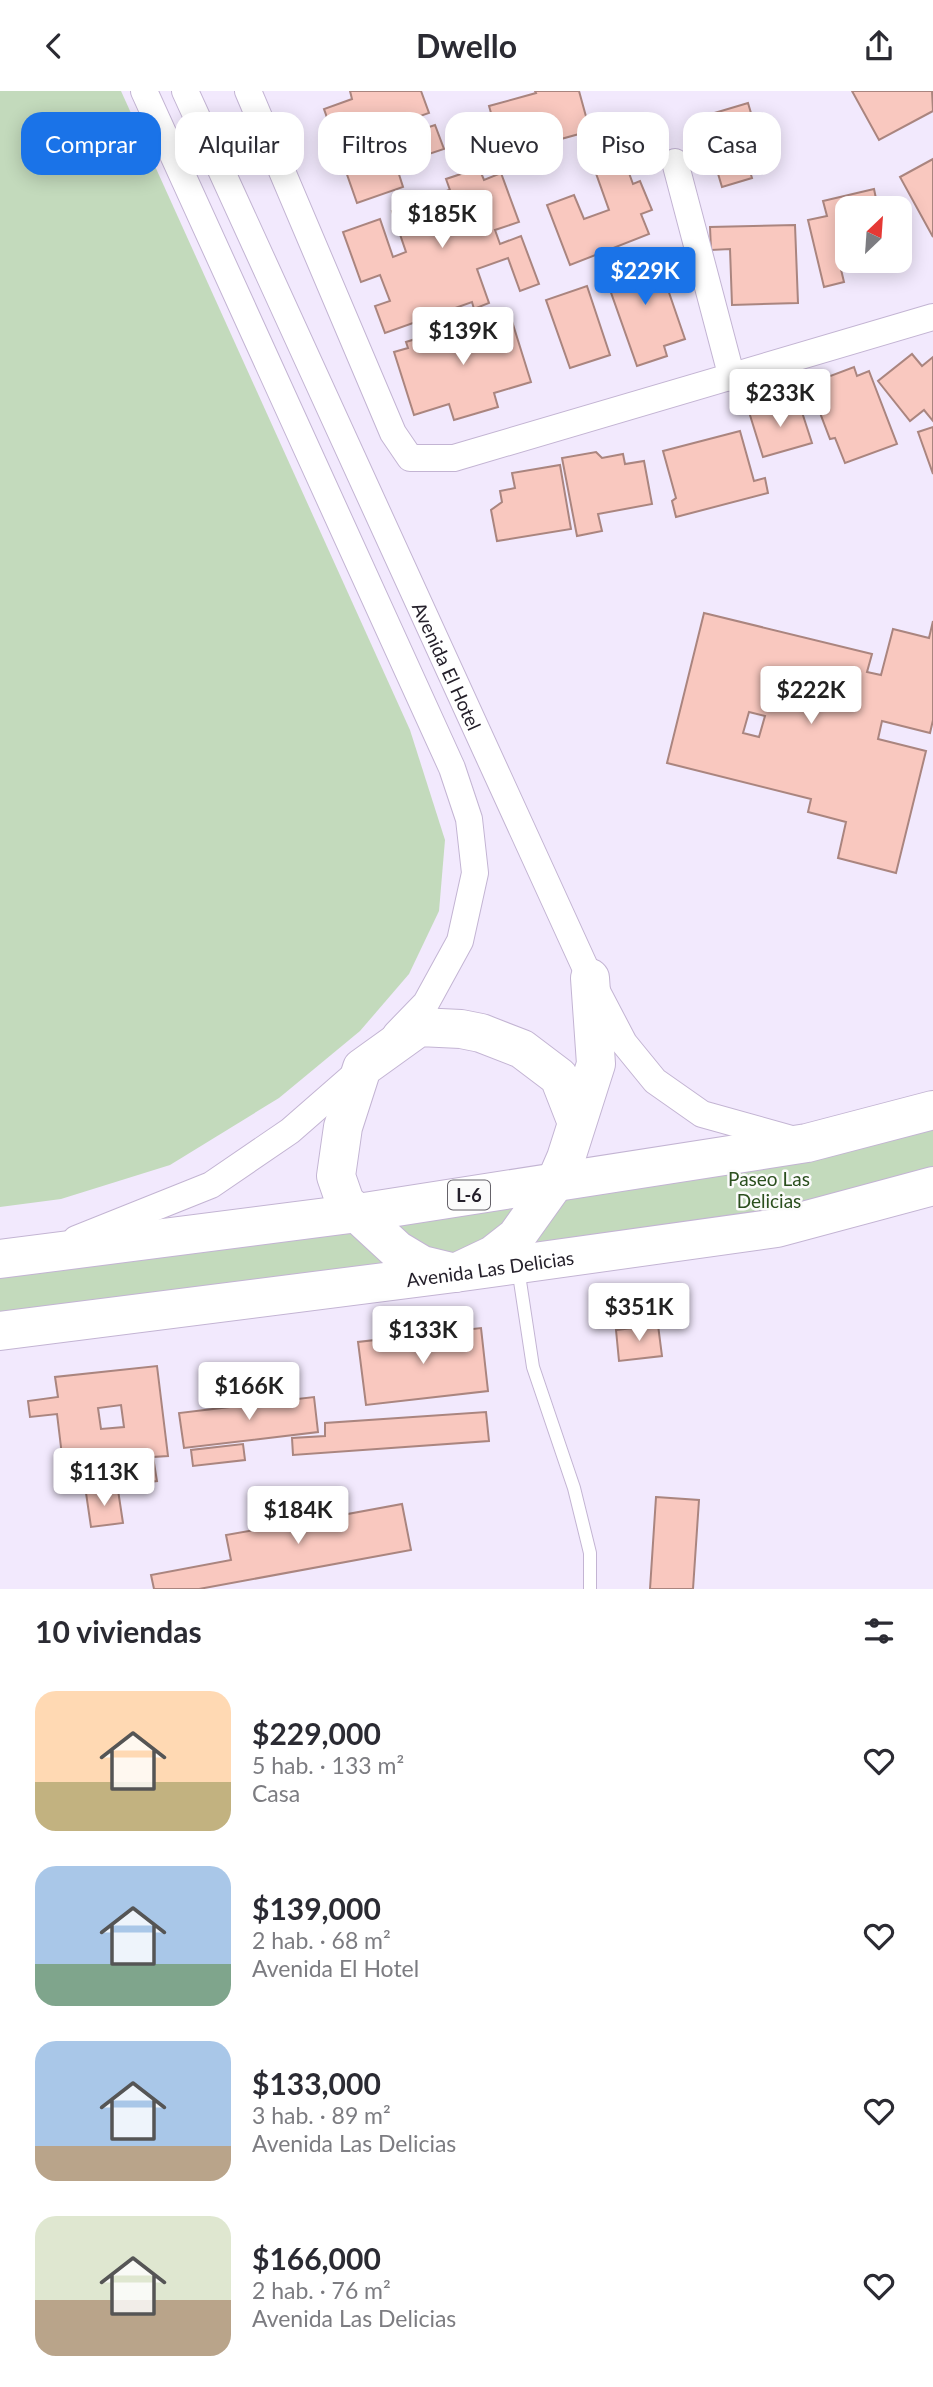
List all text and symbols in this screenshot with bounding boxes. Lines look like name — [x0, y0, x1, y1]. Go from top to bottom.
text: Dwello — [416, 26, 517, 65]
icon: back — [35, 27, 73, 65]
icon: share — [860, 27, 898, 65]
chip: Comprar — [21, 112, 161, 175]
chip: Alquilar — [175, 112, 304, 175]
chip: Filtros — [318, 112, 431, 175]
chip: Nuevo — [445, 112, 563, 175]
chip: Piso — [577, 112, 669, 175]
chip: Casa — [683, 112, 781, 175]
pin: $185K — [393, 191, 491, 250]
north arrow — [835, 196, 912, 273]
map controls — [835, 196, 912, 273]
text: $185K — [407, 199, 477, 227]
pin: $229K — [596, 247, 694, 307]
text: $229K — [610, 256, 680, 284]
pin: $139K — [414, 307, 512, 367]
text: $139K — [428, 316, 498, 344]
pin: $233K — [731, 369, 829, 429]
text: $233K — [745, 378, 815, 406]
street label: Avenida El Hotel — [408, 598, 487, 734]
pin: $222K — [762, 667, 860, 726]
text: $222K — [776, 675, 846, 703]
park label: Paseo Las Delicias — [728, 1167, 810, 1212]
road number: L-6 — [448, 1181, 490, 1210]
street label: Avenida Las Delicias — [405, 1245, 575, 1291]
pin: $351K — [590, 1283, 688, 1343]
text: $351K — [604, 1292, 674, 1320]
pin: $133K — [374, 1307, 472, 1366]
text: $133K — [388, 1315, 458, 1343]
pin: $166K — [200, 1363, 298, 1422]
text: $166K — [214, 1371, 284, 1399]
pin: $113K — [55, 1449, 153, 1508]
text: $113K — [69, 1457, 139, 1485]
pin: $184K — [249, 1487, 347, 1546]
text: $184K — [263, 1495, 333, 1523]
icon: filters — [860, 1612, 898, 1650]
text: 10 viviendas — [35, 1613, 202, 1649]
text: $229,000 — [252, 1715, 381, 1751]
icon: home — [91, 1719, 175, 1803]
icon: heart — [860, 1742, 898, 1780]
text: 5 hab. · 133 m² — [252, 1751, 404, 1779]
text: Casa — [252, 1779, 300, 1807]
text: $139,000 — [252, 1890, 381, 1926]
icon: home — [91, 1894, 175, 1978]
icon: heart — [860, 1917, 898, 1955]
text: 2 hab. · 68 m² — [252, 1926, 391, 1954]
text: Avenida El Hotel — [252, 1954, 419, 1982]
text: $133,000 — [252, 2065, 381, 2101]
icon: home — [91, 2069, 175, 2153]
icon: heart — [860, 2092, 898, 2130]
text: 3 hab. · 89 m² — [252, 2101, 391, 2129]
text: Avenida Las Delicias — [252, 2129, 456, 2157]
text: $166,000 — [252, 2240, 381, 2276]
icon: home — [91, 2244, 175, 2328]
icon: heart — [860, 2267, 898, 2305]
text: 2 hab. · 76 m² — [252, 2276, 391, 2304]
text: Avenida Las Delicias — [252, 2304, 456, 2332]

